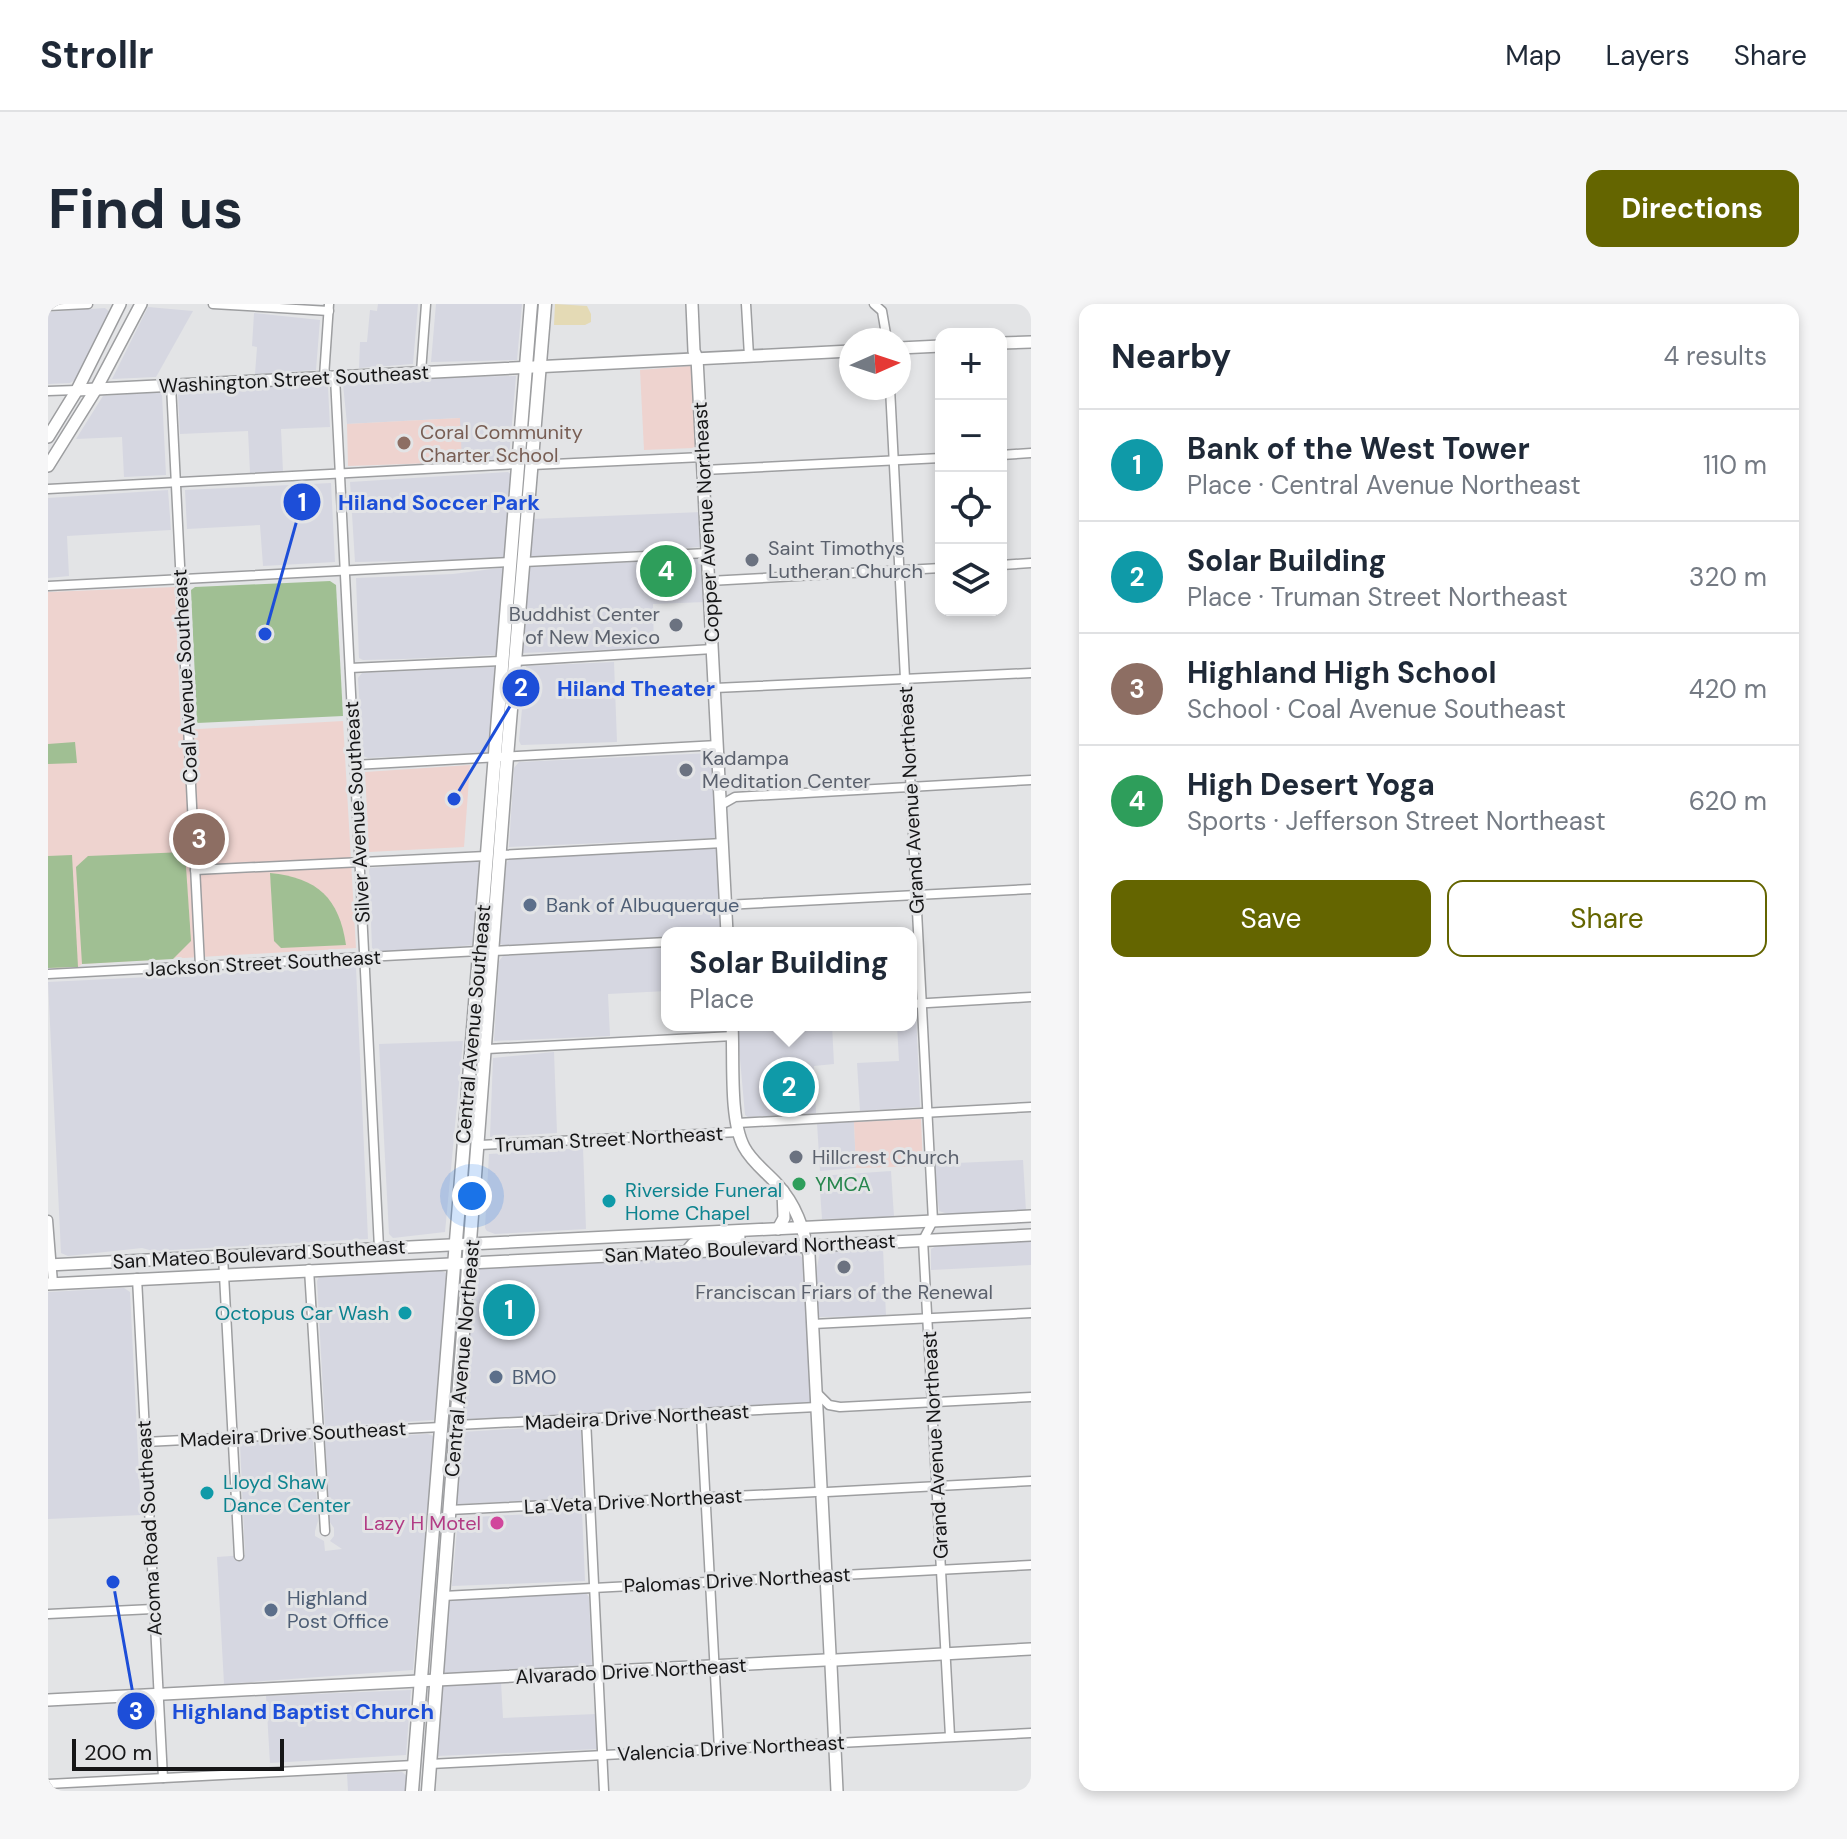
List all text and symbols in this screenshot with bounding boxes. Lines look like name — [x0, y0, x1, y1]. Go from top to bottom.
text: Strollr — [40, 30, 154, 80]
text: Map — [1505, 37, 1562, 74]
text: Layers — [1606, 37, 1690, 74]
text: Share — [1734, 37, 1807, 74]
button: Directions — [1586, 170, 1799, 247]
text: Find us — [48, 172, 243, 245]
north arrow — [839, 328, 911, 400]
map controls — [935, 328, 1007, 616]
button: + — [935, 328, 1007, 400]
text: Nearby — [1111, 334, 1231, 379]
text: 4 results — [1663, 339, 1767, 373]
street label: Washington Street Southeast — [158, 359, 430, 399]
button: − — [935, 400, 1007, 472]
street label: Copper Avenue Northeast — [687, 401, 725, 643]
place label: Coral Community Charter School — [420, 419, 583, 468]
text: Bank of the West Tower — [1187, 429, 1530, 468]
marker: Coral Community Charter School — [395, 434, 413, 452]
text: 1 — [1132, 448, 1142, 482]
text: 110 m — [1703, 448, 1767, 482]
text: Place · Central Avenue Northeast — [1187, 468, 1581, 502]
button: locate — [935, 472, 1007, 544]
callout: Hiland Soccer Park — [282, 479, 556, 525]
text: 1 — [298, 487, 306, 518]
text: Hiland Soccer Park — [338, 488, 540, 517]
place label: Saint Timothys Lutheran Church — [768, 535, 923, 584]
pin: 4 — [640, 541, 692, 601]
text: Solar Building — [1187, 541, 1386, 580]
button: layers — [935, 544, 1007, 616]
marker: Saint Timothys Lutheran Church — [743, 551, 761, 569]
text: 2 — [1129, 560, 1145, 594]
text: 320 m — [1689, 560, 1767, 594]
street label: Coal Avenue Southeast — [166, 568, 204, 784]
text: Place · Truman Street Northeast — [1187, 580, 1568, 614]
place label: Buddhist Center of New Mexico — [509, 601, 660, 650]
marker: Buddhist Center of New Mexico — [667, 616, 685, 634]
text: Highland High School — [1187, 653, 1496, 692]
callout: Hiland Theater — [501, 665, 731, 711]
text: 2 — [514, 672, 528, 703]
text: 3 — [1129, 672, 1145, 706]
text: 420 m — [1689, 672, 1767, 706]
text: Hiland Theater — [557, 674, 715, 703]
street label: Grand Avenue Northeast — [892, 685, 930, 915]
text: School · Coal Avenue Southeast — [1187, 692, 1566, 726]
street label: Silver Avenue Southeast — [338, 700, 376, 924]
place label: Kadampa Meditation Center — [702, 745, 871, 794]
marker: Kadampa Meditation Center — [677, 761, 695, 779]
text: High Desert Yoga — [1187, 765, 1435, 804]
text: 4 — [1129, 784, 1145, 818]
text: 620 m — [1689, 784, 1767, 818]
text: Sports · Jefferson Street Northeast — [1187, 804, 1606, 838]
pin: 3 — [173, 809, 225, 869]
button: Save — [1111, 880, 1431, 957]
button: Share — [1447, 880, 1767, 957]
place label: Bank of Albuquerque — [546, 892, 739, 918]
marker: Bank of Albuquerque — [521, 896, 539, 914]
street label: Central Avenue Southeast — [450, 903, 496, 1145]
popup — [661, 927, 917, 1031]
text: Solar Building — [689, 943, 889, 982]
street label: Jackson Street Southeast — [144, 944, 382, 982]
text: Place — [689, 982, 754, 1016]
pin: 2 — [763, 1057, 815, 1117]
street label: Truman Street Northeast — [494, 1120, 724, 1158]
place label: Hillcrest Church — [812, 1144, 959, 1170]
marker: Hillcrest Church — [787, 1148, 805, 1166]
place label: YMCA — [815, 1171, 871, 1197]
marker: YMCA — [790, 1175, 808, 1193]
your location — [452, 1176, 492, 1216]
place label: Riverside Funeral Home Chapel — [625, 1177, 782, 1226]
marker: Riverside Funeral Home Chapel — [600, 1192, 618, 1210]
street label: San Mateo Boulevard Northeast — [604, 1227, 896, 1269]
street label: San Mateo Boulevard Southeast — [112, 1233, 406, 1275]
street label: Central Avenue Northeast — [439, 1238, 485, 1478]
marker: Franciscan Friars of the Renewal — [835, 1258, 853, 1276]
place label: Franciscan Friars of the Renewal — [695, 1279, 993, 1305]
pin: 1 — [483, 1280, 535, 1340]
place label: Octopus Car Wash — [215, 1300, 389, 1326]
marker: Octopus Car Wash — [396, 1304, 414, 1322]
street label: Grand Avenue Northeast — [916, 1330, 954, 1560]
place label: BMO — [512, 1364, 556, 1390]
marker: BMO — [487, 1368, 505, 1386]
street label: Madeira Drive Northeast — [524, 1398, 750, 1436]
street label: Madeira Drive Southeast — [179, 1415, 407, 1453]
street label: Acoma Road Southeast — [130, 1419, 168, 1636]
place label: Lloyd Shaw Dance Center — [223, 1469, 351, 1518]
street label: La Veta Drive Northeast — [523, 1482, 743, 1520]
marker: Lloyd Shaw Dance Center — [198, 1484, 216, 1502]
place label: Lazy H Motel — [363, 1510, 481, 1536]
marker: Lazy H Motel — [488, 1514, 506, 1532]
street label: Palomas Drive Northeast — [623, 1561, 851, 1599]
place label: Highland Post Office — [287, 1585, 389, 1634]
marker: Highland Post Office — [262, 1601, 280, 1619]
street label: Alvarado Drive Northeast — [515, 1652, 747, 1690]
callout: Highland Baptist Church — [116, 1688, 450, 1734]
text: 3 — [129, 1696, 143, 1727]
text: Highland Baptist Church — [172, 1697, 434, 1726]
street label: Valencia Drive Northeast — [617, 1729, 846, 1767]
scale bar — [72, 1735, 284, 1771]
text: 200 m — [84, 1738, 152, 1767]

